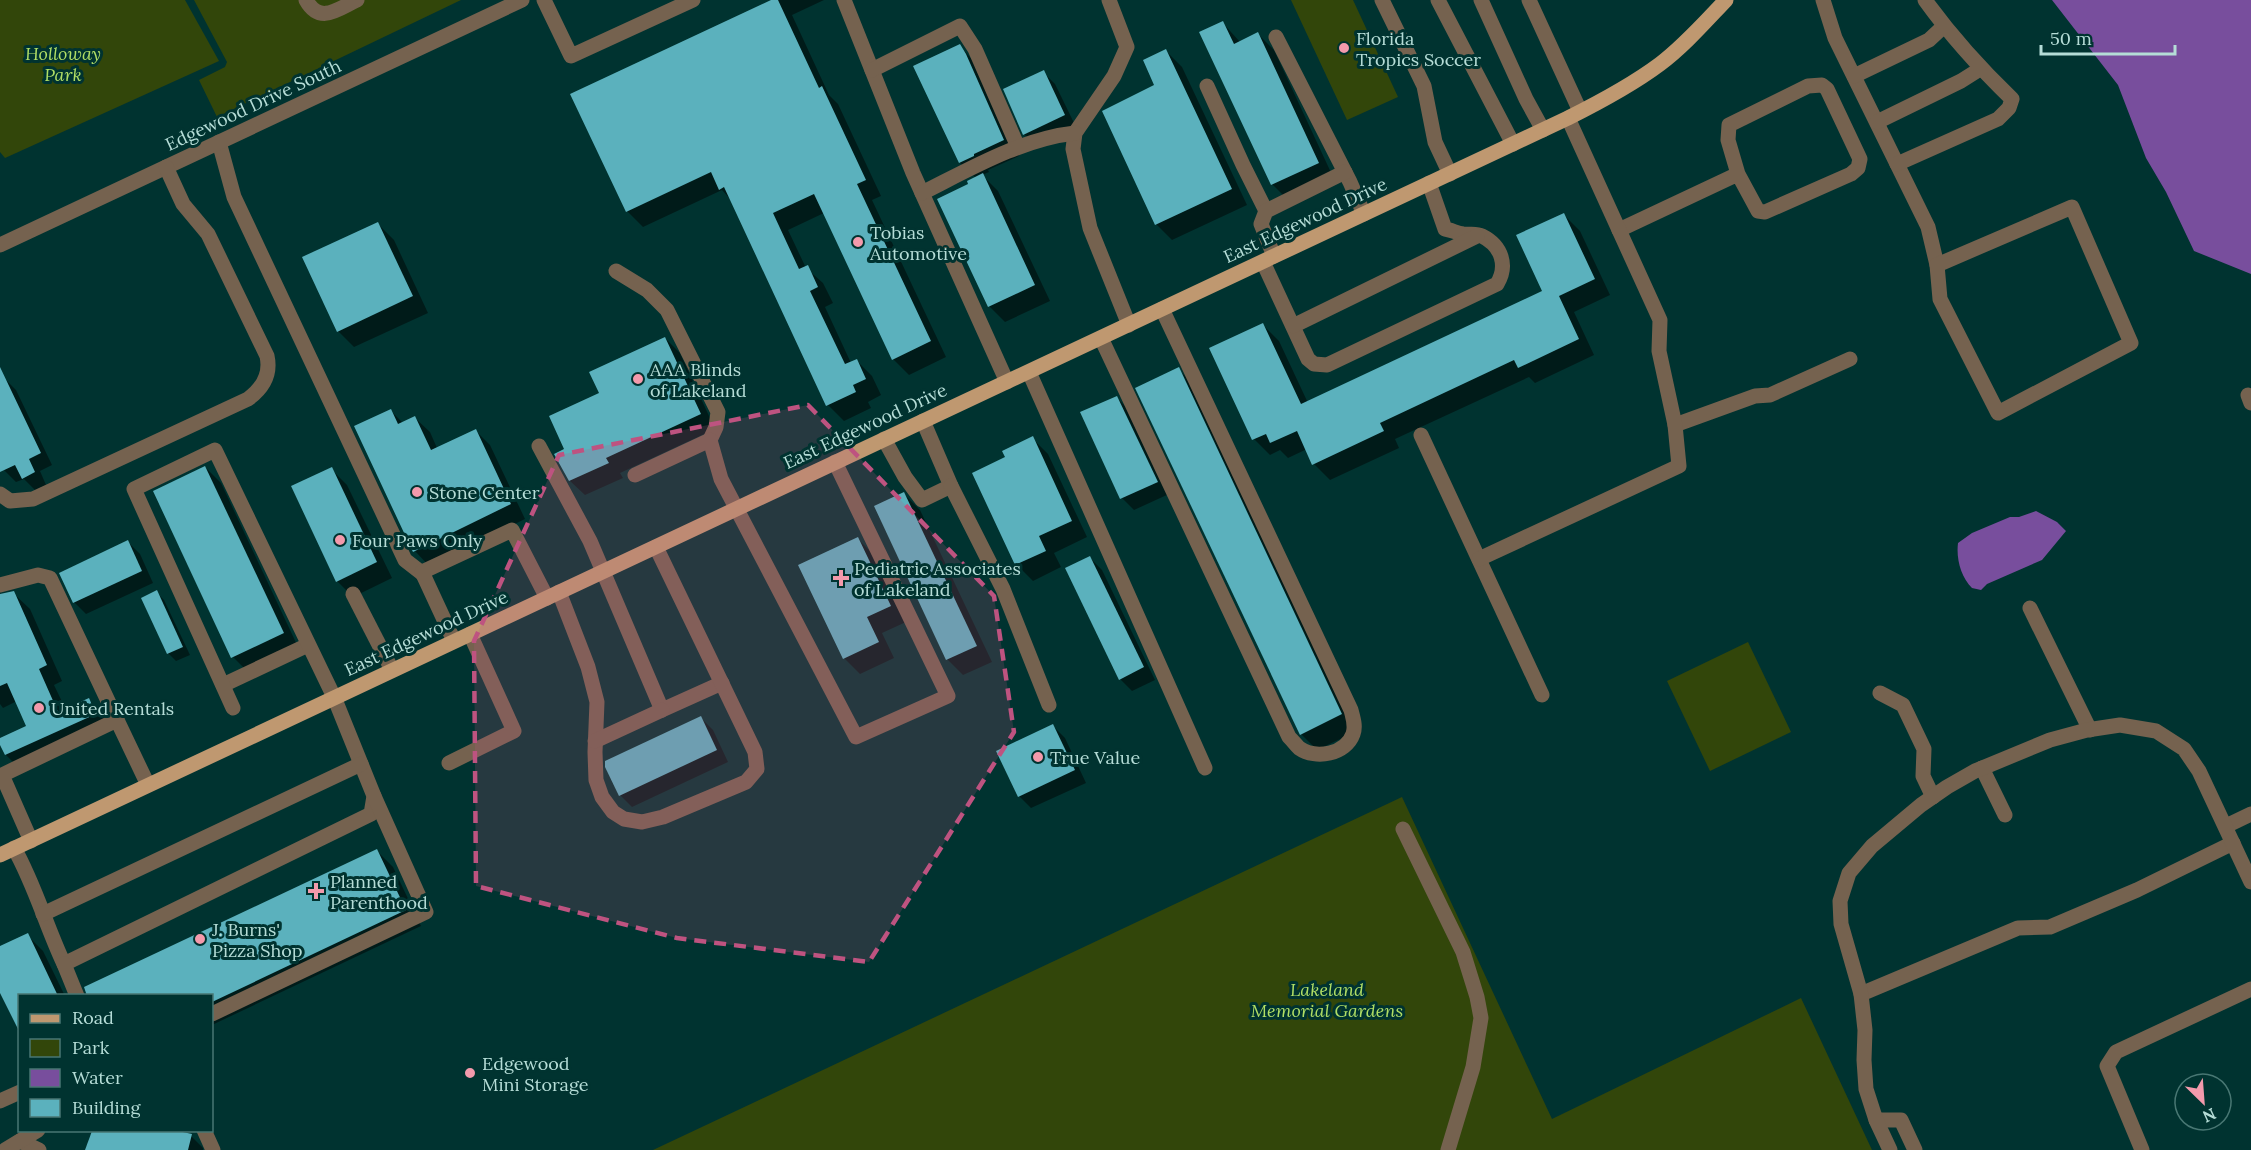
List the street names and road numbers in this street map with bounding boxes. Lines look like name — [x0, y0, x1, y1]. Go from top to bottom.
street label: Edgewood Drive South — [161, 54, 345, 156]
street label: East Edgewood Drive — [1220, 172, 1391, 268]
street label: East Edgewood Drive — [780, 378, 951, 474]
street label: East Edgewood Drive — [341, 585, 512, 681]

